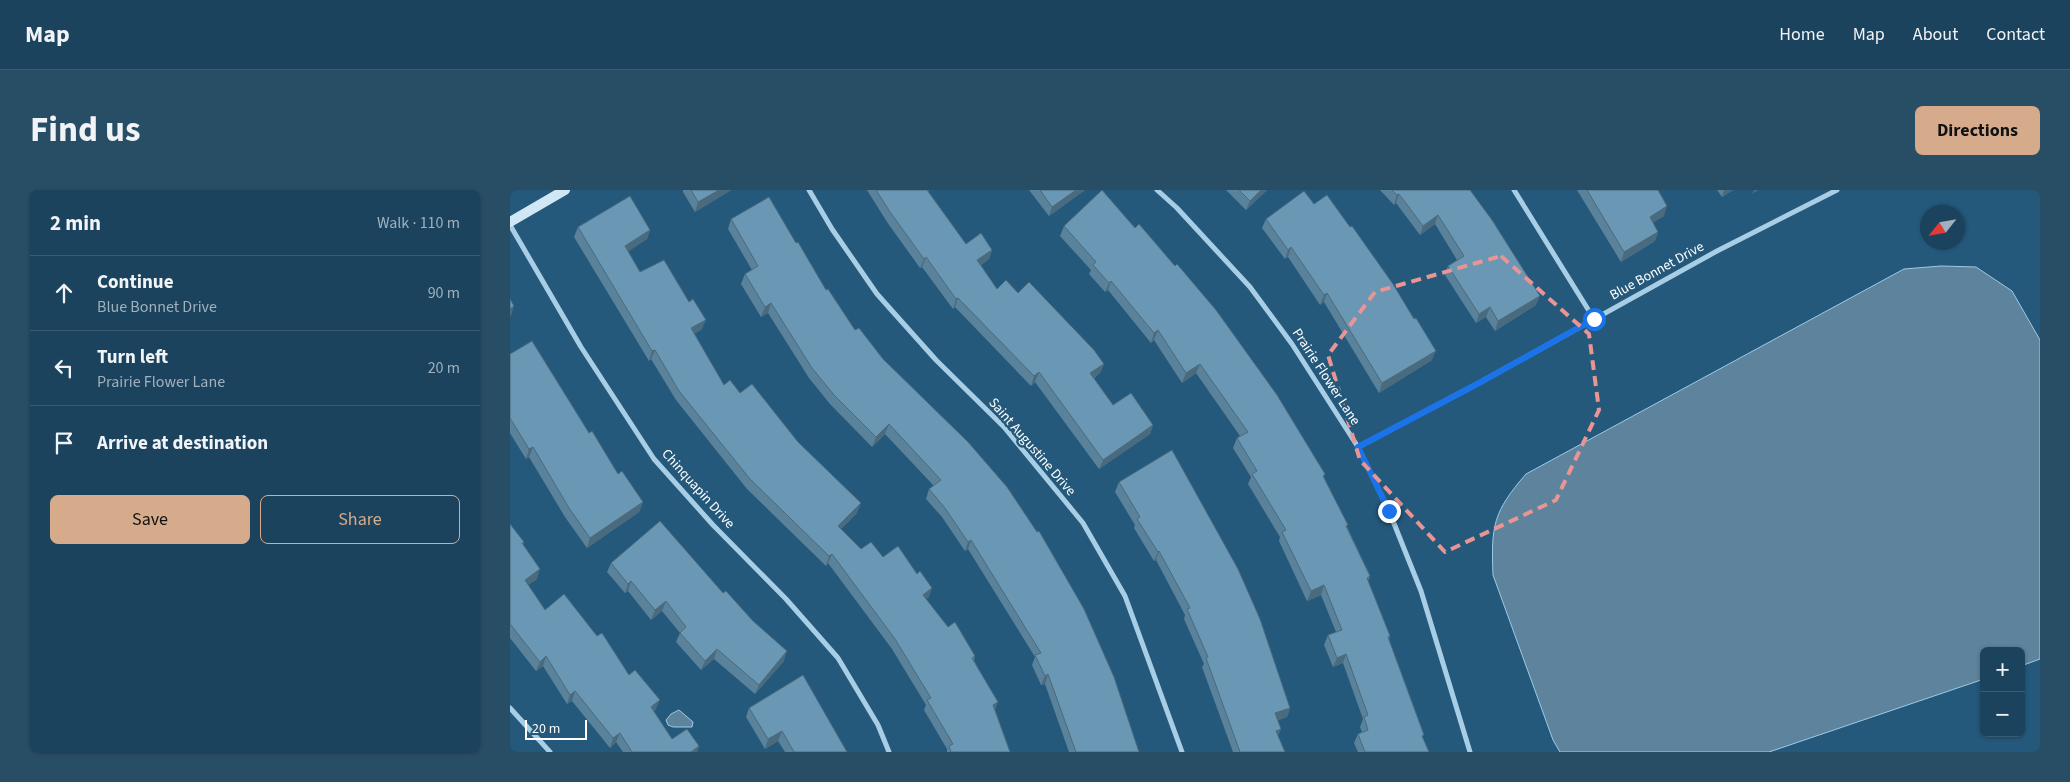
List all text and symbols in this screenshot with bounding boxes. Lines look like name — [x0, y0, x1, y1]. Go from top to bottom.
text: Map — [25, 17, 70, 52]
text: Home — [1779, 22, 1825, 47]
text: Map — [1853, 22, 1885, 47]
text: About — [1913, 22, 1958, 47]
text: Contact — [1986, 22, 2045, 47]
text: Find us — [30, 105, 140, 155]
button: Directions — [1915, 106, 2040, 155]
north arrow — [1920, 205, 1965, 250]
text: 2 min — [50, 208, 101, 238]
text: Walk · 110 m — [377, 212, 460, 234]
street label: Blue Bonnet Drive — [1606, 237, 1708, 305]
text: Continue — [97, 269, 174, 296]
icon: ahead — [50, 279, 78, 307]
text: 90 m — [428, 282, 460, 304]
text: Blue Bonnet Drive — [97, 296, 217, 318]
route start — [1583, 308, 1606, 331]
street label: Prairie Flower Lane — [1287, 325, 1365, 429]
text: Turn left — [97, 344, 168, 371]
icon: left — [50, 354, 78, 382]
text: 20 m — [428, 357, 460, 379]
text: Prairie Flower Lane — [97, 371, 225, 393]
street label: Saint Augustine Drive — [984, 393, 1080, 501]
icon: arrive — [50, 429, 78, 457]
text: Arrive at destination — [97, 430, 268, 457]
street label: Chinquapin Drive — [657, 445, 739, 533]
button: Save — [50, 495, 250, 544]
button: Share — [260, 495, 460, 544]
route end — [1378, 500, 1401, 523]
map controls — [1980, 647, 2025, 737]
button: + — [1980, 647, 2025, 692]
button: − — [1980, 692, 2025, 737]
scale bar — [525, 717, 588, 740]
text: 20 m — [532, 719, 560, 739]

